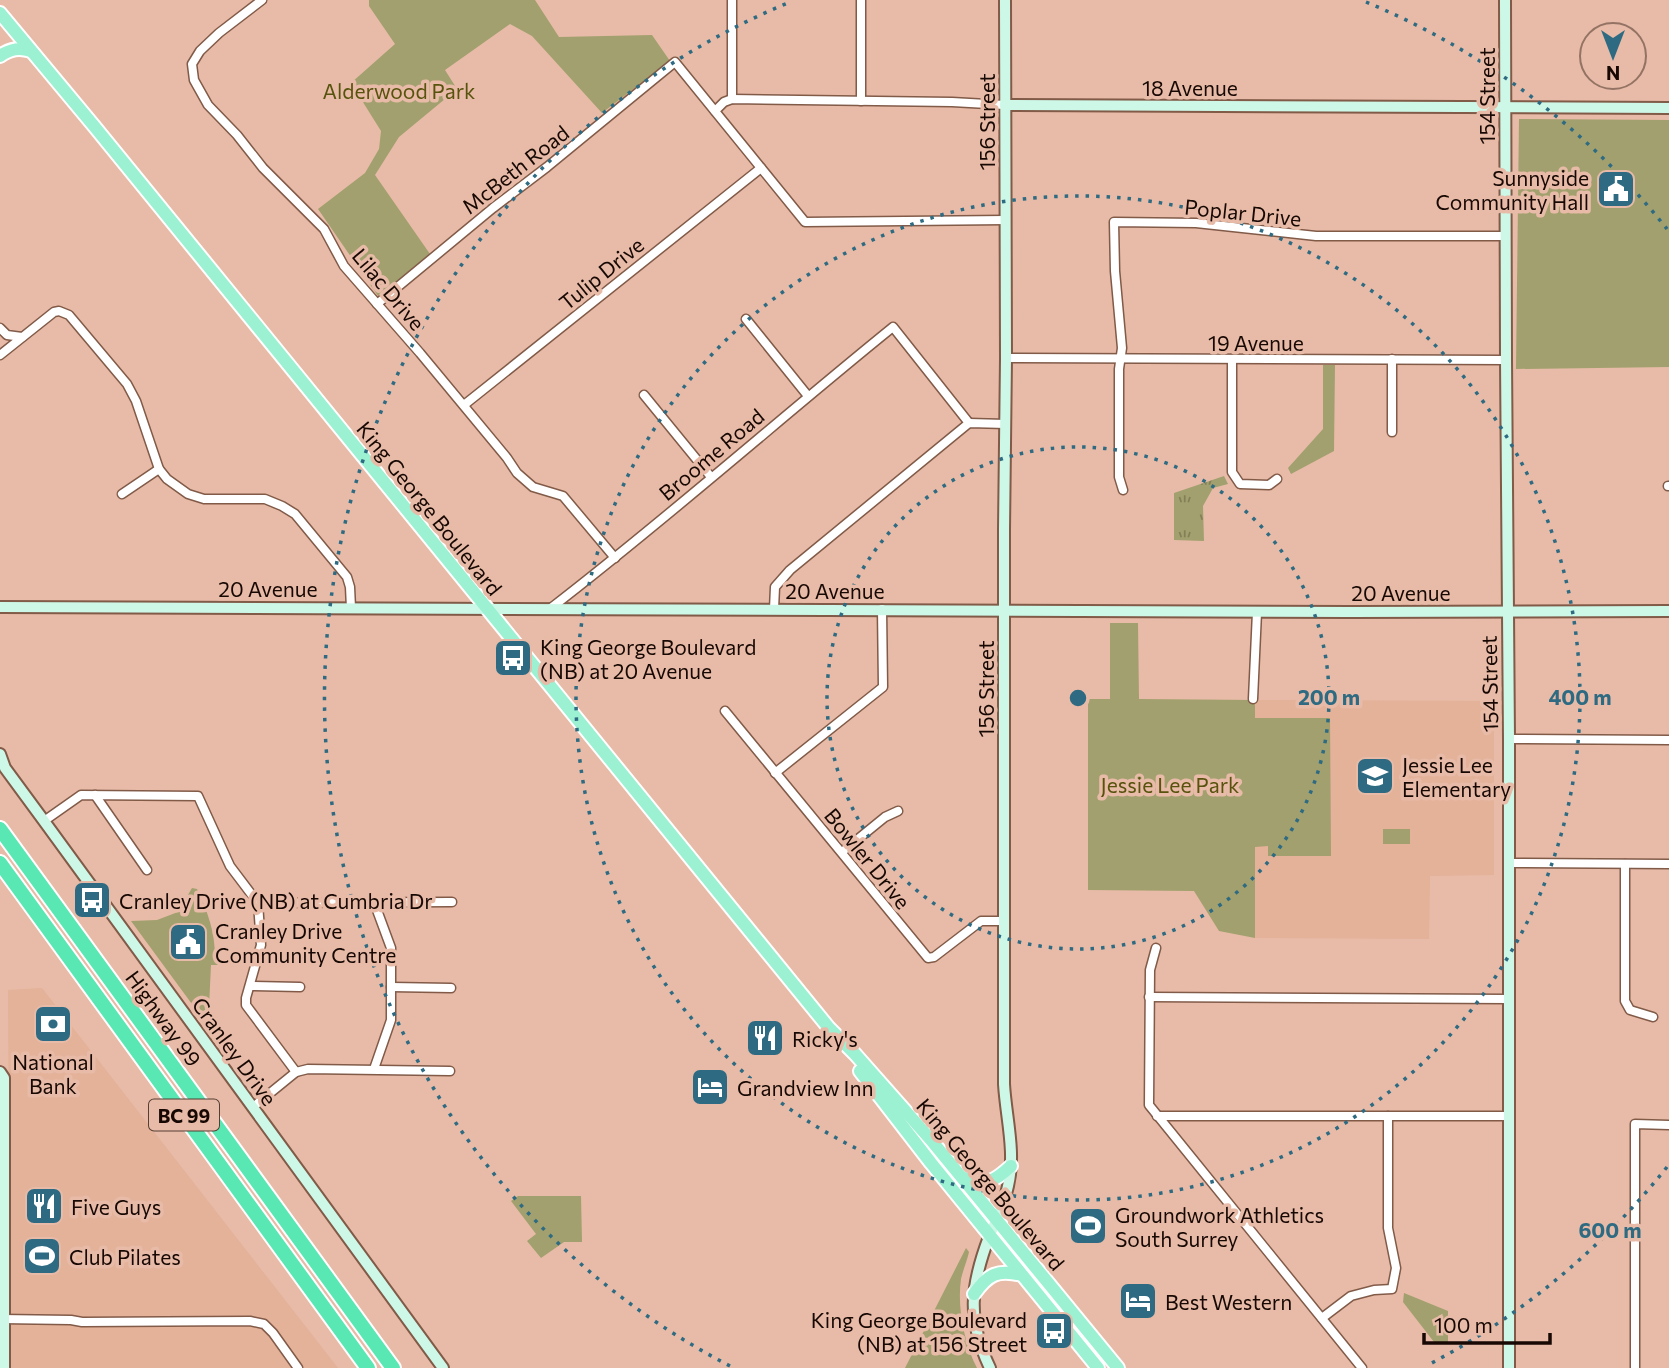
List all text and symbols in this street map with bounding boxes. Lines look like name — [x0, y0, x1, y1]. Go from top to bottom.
north arrow — [1578, 21, 1648, 91]
street label: 154 Street — [1474, 47, 1499, 145]
text: N — [1606, 62, 1620, 85]
street label: 156 Street — [974, 73, 999, 171]
street label: 18 Avenue — [1142, 75, 1238, 100]
park label: Alderwood Park — [322, 78, 476, 103]
street label: McBeth Road — [457, 120, 573, 218]
place label: Sunnyside Community Hall — [1435, 165, 1589, 214]
public building icon: Sunnyside Community Hall — [1595, 168, 1637, 210]
street label: Poplar Drive — [1183, 193, 1303, 231]
street label: Tulip Drive — [554, 231, 648, 315]
street label: Lilac Drive — [348, 243, 430, 335]
street label: 19 Avenue — [1208, 330, 1304, 355]
street label: Broome Road — [654, 403, 768, 505]
street label: King George Boulevard — [352, 416, 508, 600]
street label: 20 Avenue — [218, 576, 318, 601]
street label: 20 Avenue — [785, 578, 885, 603]
street label: 20 Avenue — [1351, 580, 1451, 605]
place label: King George Boulevard (NB) at 20 Avenue — [540, 634, 756, 683]
street label: 154 Street — [1476, 635, 1502, 733]
bus stop icon: King George Boulevard (NB) at 20 Avenue — [492, 637, 534, 679]
street label: 156 Street — [973, 640, 998, 738]
text: 200 m — [1298, 684, 1360, 709]
text: 400 m — [1548, 684, 1612, 709]
centre of rings — [1066, 686, 1090, 710]
place label: Jessie Lee Elementary — [1402, 752, 1511, 801]
school or university icon: Jessie Lee Elementary — [1354, 755, 1396, 797]
park label: Jessie Lee Park — [1101, 772, 1239, 797]
street label: Bowler Drive — [820, 803, 916, 913]
bus stop icon: Cranley Drive (NB) at Cumbria Dr — [71, 879, 113, 921]
place label: Cranley Drive (NB) at Cumbria Dr — [119, 888, 433, 913]
place label: Cranley Drive Community Centre — [215, 918, 396, 967]
public building icon: Cranley Drive Community Centre — [167, 921, 209, 963]
street label: Highway 99 — [121, 965, 207, 1071]
street label: Cranley Drive — [187, 992, 283, 1110]
bank icon: National Bank — [32, 1003, 74, 1045]
restaurant icon: Ricky's — [744, 1017, 786, 1059]
place label: Ricky's — [792, 1026, 858, 1051]
place label: National Bank — [12, 1049, 94, 1098]
hotel icon: Grandview Inn — [689, 1066, 731, 1108]
place label: Grandview Inn — [737, 1075, 873, 1100]
street label: King George Boulevard — [912, 1093, 1070, 1275]
road number: BC 99 — [149, 1100, 219, 1130]
restaurant icon: Five Guys — [23, 1185, 65, 1227]
place label: Five Guys — [71, 1194, 161, 1219]
place label: Groundwork Athletics South Surrey — [1115, 1202, 1324, 1251]
sports icon: Groundwork Athletics South Surrey — [1067, 1205, 1109, 1247]
text: 600 m — [1578, 1217, 1642, 1242]
sports icon: Club Pilates — [21, 1235, 63, 1277]
place label: Club Pilates — [69, 1244, 181, 1269]
hotel icon: Best Western — [1117, 1280, 1159, 1322]
place label: Best Western — [1165, 1289, 1292, 1314]
scale bar — [1424, 1302, 1550, 1346]
place label: King George Boulevard (NB) at 156 Street — [811, 1307, 1027, 1356]
bus stop icon: King George Boulevard (NB) at 156 Street — [1033, 1310, 1075, 1352]
text: 100 m — [1434, 1312, 1493, 1337]

